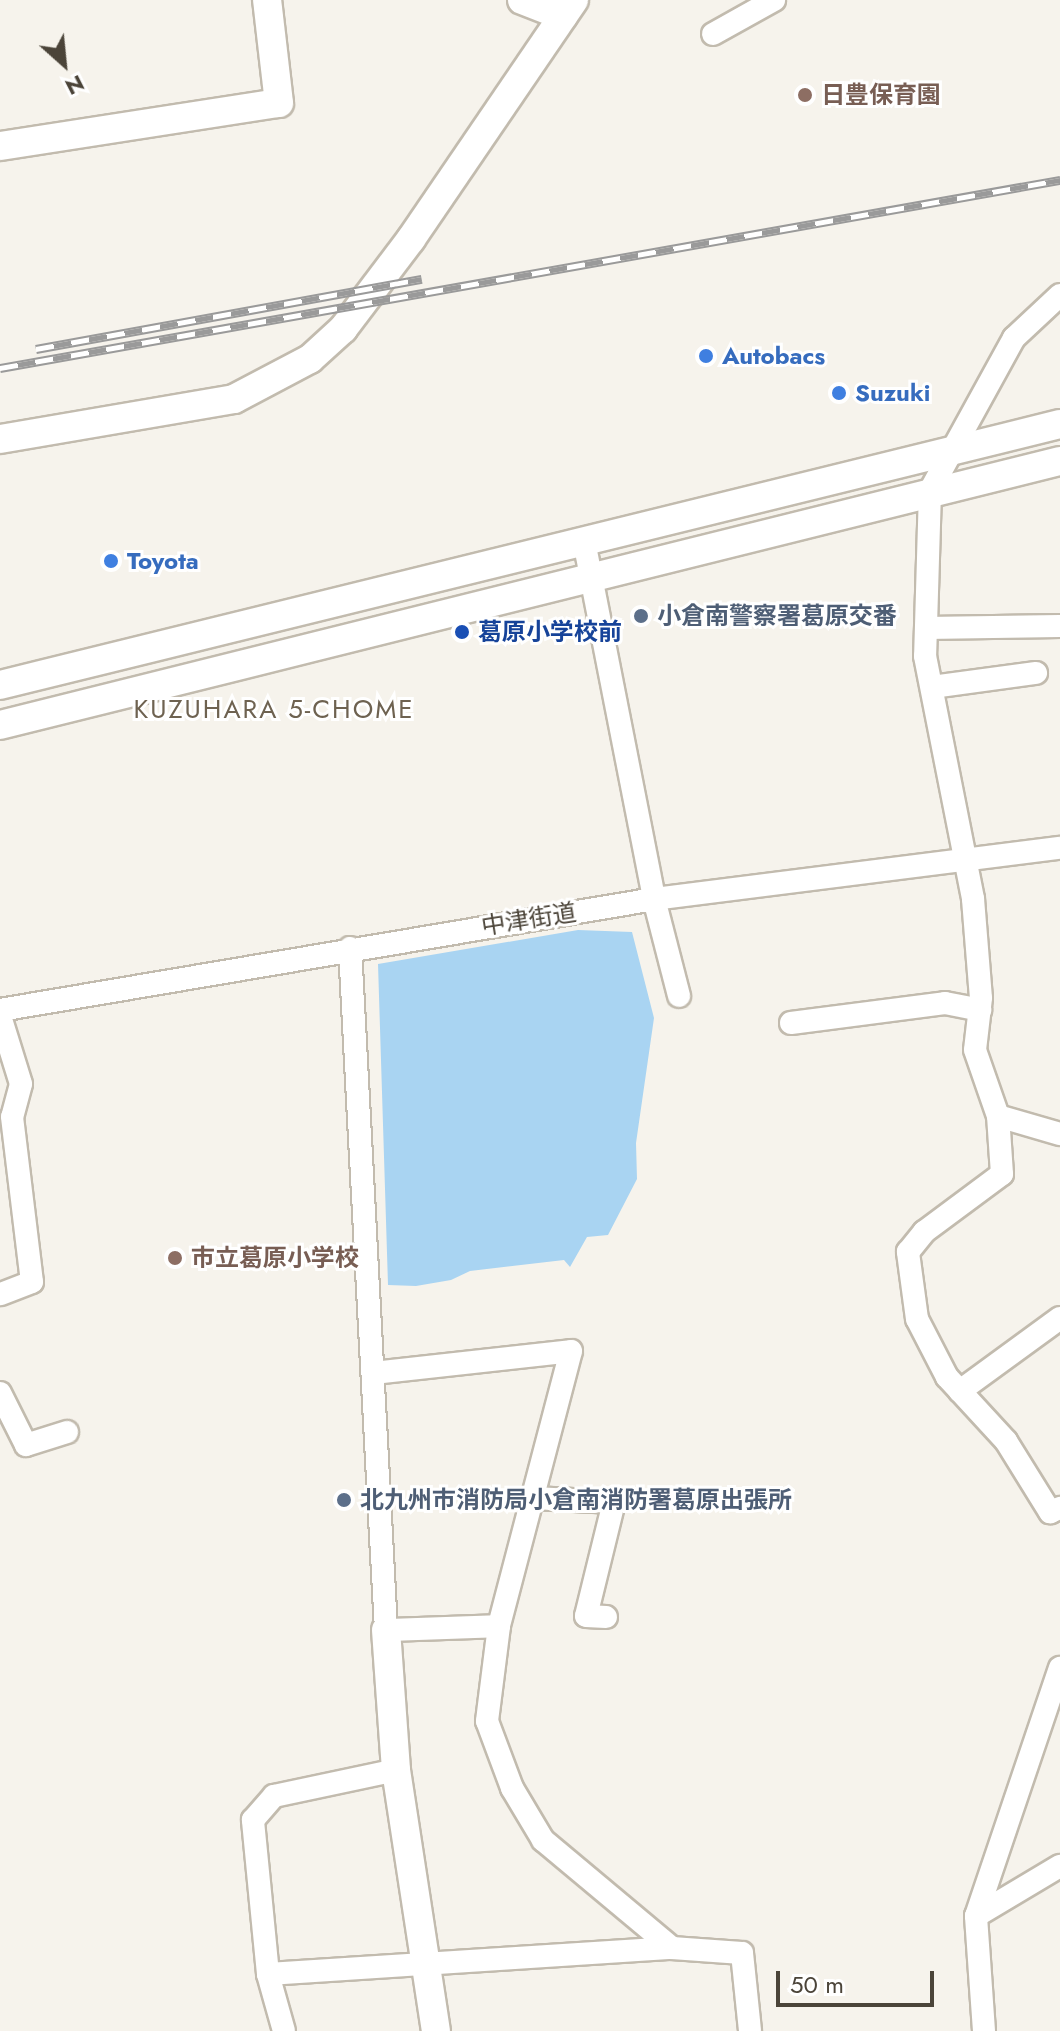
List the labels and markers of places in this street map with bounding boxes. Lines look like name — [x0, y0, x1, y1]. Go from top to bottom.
place label: 日豊保育園 — [821, 81, 941, 109]
marker: 日豊保育園 — [796, 86, 814, 104]
place label: Autobacs — [722, 342, 825, 370]
marker: Autobacs — [697, 347, 715, 365]
place label: Suzuki — [855, 379, 930, 407]
marker: Suzuki — [830, 384, 848, 402]
place label: Toyota — [127, 547, 199, 575]
marker: Toyota — [102, 552, 120, 570]
place label: 小倉南警察署葛原交番 — [657, 602, 897, 630]
marker: 小倉南警察署葛原交番 — [632, 607, 650, 625]
place label: 葛原小学校前 — [478, 618, 622, 646]
marker: 葛原小学校前 — [453, 623, 471, 641]
place label: 市立葛原小学校 — [191, 1244, 359, 1272]
marker: 市立葛原小学校 — [166, 1249, 184, 1267]
place label: 北九州市消防局小倉南消防署葛原出張所 — [360, 1486, 792, 1514]
marker: 北九州市消防局小倉南消防署葛原出張所 — [335, 1491, 353, 1509]

